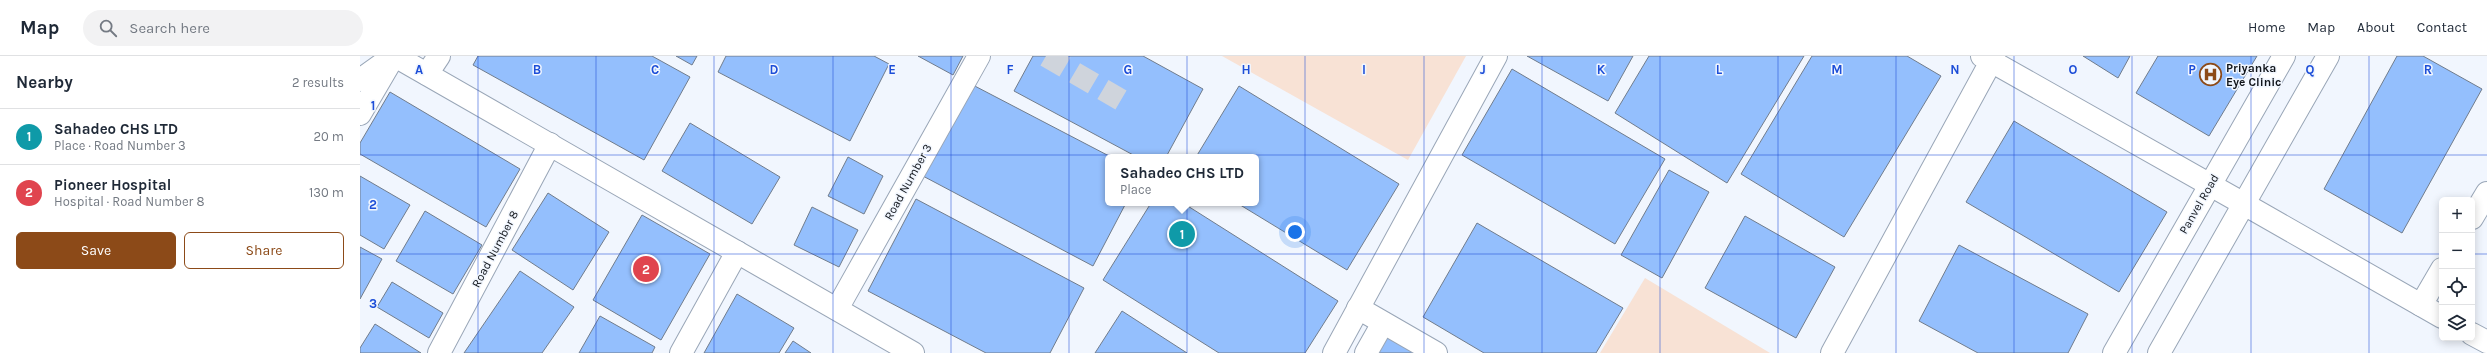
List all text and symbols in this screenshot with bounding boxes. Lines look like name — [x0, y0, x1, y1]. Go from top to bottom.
search box — [83, 10, 363, 46]
text: Map — [20, 17, 59, 39]
icon: search — [97, 17, 119, 39]
text: Search here — [129, 19, 210, 37]
text: Home — [2248, 19, 2285, 36]
text: Map — [2307, 19, 2335, 36]
text: About — [2357, 19, 2395, 36]
text: Contact — [2417, 19, 2467, 36]
place label: Priyanka Eye Clinic — [2226, 61, 2281, 89]
text: A — [415, 62, 423, 77]
text: B — [533, 62, 541, 77]
text: C — [651, 62, 659, 77]
text: D — [770, 62, 779, 77]
text: E — [888, 62, 896, 77]
text: F — [1006, 62, 1014, 77]
text: G — [1124, 62, 1132, 77]
text: H — [1241, 62, 1251, 77]
text: I — [1362, 62, 1366, 77]
text: J — [1480, 62, 1486, 77]
text: K — [1597, 62, 1606, 77]
text: L — [1716, 62, 1723, 77]
text: M — [1831, 62, 1843, 77]
text: N — [1950, 62, 1960, 77]
text: O — [2069, 62, 2078, 77]
text: P — [2188, 62, 2196, 77]
hospital icon: Priyanka Eye Clinic — [2198, 62, 2224, 88]
text: Q — [2306, 62, 2315, 77]
text: R — [2424, 62, 2432, 77]
text: Nearby — [16, 72, 73, 92]
text: 2 results — [292, 75, 344, 90]
text: 1 — [371, 98, 375, 113]
text: Sahadeo CHS LTD — [54, 120, 178, 138]
text: 1 — [27, 129, 31, 144]
text: 20 m — [314, 129, 344, 144]
text: Place · Road Number 3 — [54, 138, 186, 153]
street label: Road Number 3 — [881, 142, 935, 222]
popup — [1105, 154, 1259, 206]
text: Sahadeo CHS LTD — [1120, 164, 1244, 182]
street label: Panvel Road — [2176, 172, 2222, 236]
text: Pioneer Hospital — [54, 176, 171, 194]
text: Place — [1120, 182, 1151, 197]
text: 2 — [25, 185, 33, 200]
text: 130 m — [309, 185, 344, 200]
text: Hospital · Road Number 8 — [54, 194, 204, 209]
text: 2 — [369, 197, 377, 212]
map controls — [2439, 197, 2475, 341]
button: + — [2439, 197, 2475, 233]
street label: Road Number 8 — [469, 208, 521, 290]
pin: 1 — [1169, 219, 1195, 249]
your location — [1285, 222, 1305, 242]
button: Save — [16, 232, 176, 269]
button: Share — [184, 232, 344, 269]
button: − — [2439, 233, 2475, 269]
pin: 2 — [633, 254, 659, 284]
button: locate — [2439, 269, 2475, 305]
text: 3 — [369, 296, 377, 311]
button: layers — [2439, 305, 2475, 341]

